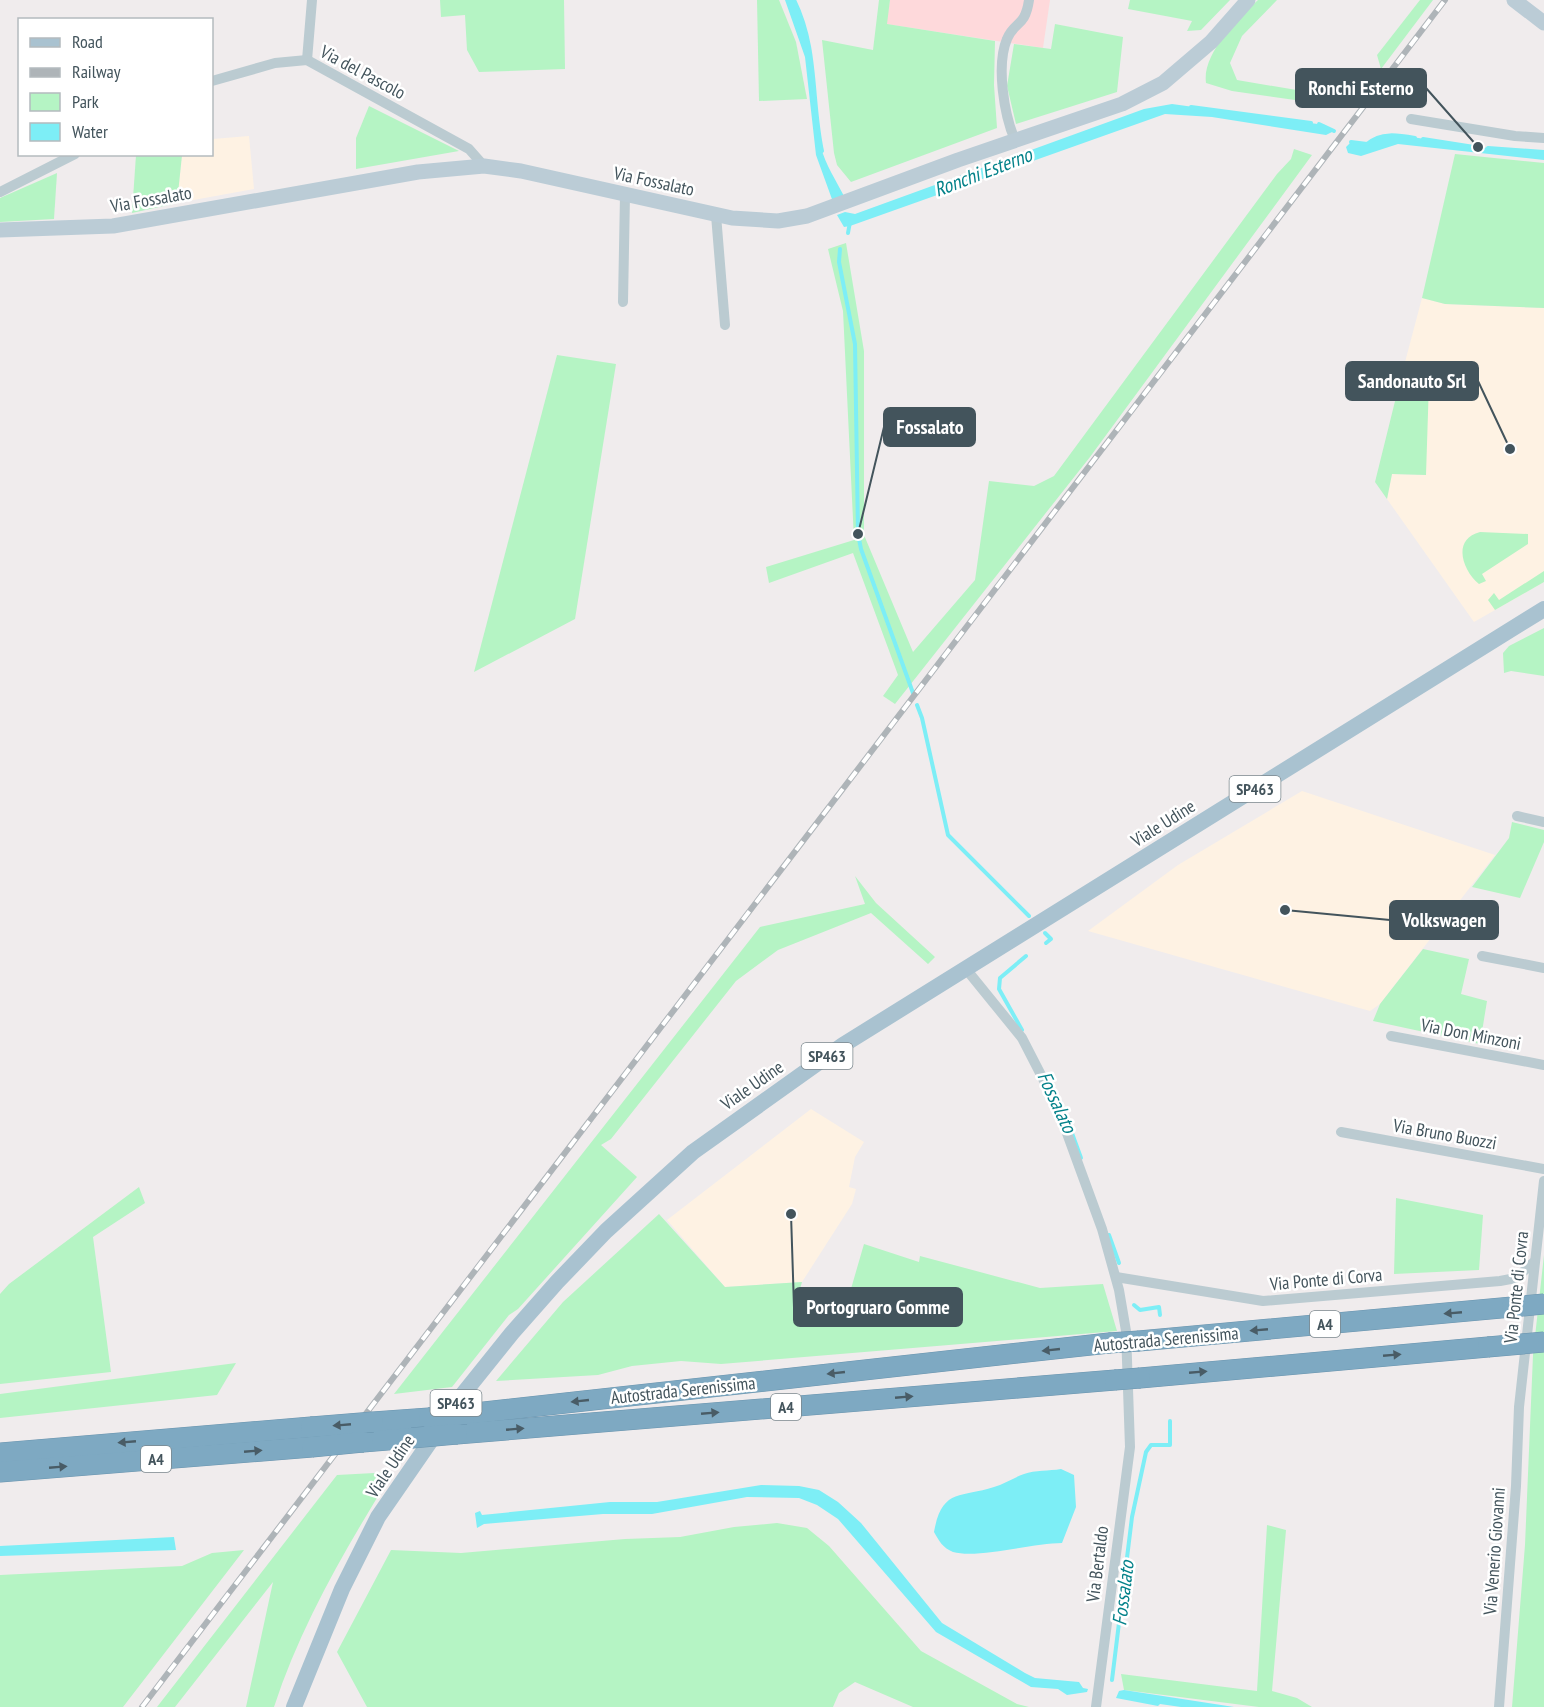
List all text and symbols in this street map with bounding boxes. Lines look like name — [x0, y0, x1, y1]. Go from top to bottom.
legend — [18, 18, 213, 156]
text: Road — [72, 30, 103, 53]
street label: Via del Pascolo — [316, 39, 410, 104]
text: Railway — [72, 60, 121, 83]
callout: Ronchi Esterno — [1296, 69, 1426, 107]
text: Ronchi Esterno — [1308, 75, 1414, 101]
text: Park — [72, 90, 99, 113]
text: Water — [72, 120, 108, 143]
water label: Ronchi Esterno — [930, 141, 1037, 203]
street label: Via Fossalato — [611, 161, 697, 201]
street label: Via Fossalato — [108, 181, 193, 218]
callout: Sandonauto Srl — [1346, 362, 1478, 400]
text: Sandonauto Srl — [1358, 368, 1466, 394]
callout: Fossalato — [884, 408, 975, 446]
text: Fossalato — [896, 414, 964, 440]
road number: SP463 — [1230, 776, 1280, 802]
street label: Viale Udine — [1126, 794, 1199, 852]
callout: Volkswagen — [1390, 901, 1498, 939]
text: Volkswagen — [1401, 907, 1486, 933]
street label: Via Don Minzoni — [1418, 1013, 1523, 1055]
road number: SP463 — [802, 1043, 852, 1069]
street label: Viale Udine — [715, 1055, 788, 1115]
water label: Fossalato — [1031, 1067, 1083, 1138]
street label: Via Bruno Buozzi — [1390, 1113, 1499, 1154]
street label: Via Ponte di Covra — [1499, 1230, 1533, 1345]
street label: Via Ponte di Corva — [1268, 1263, 1383, 1295]
callout: Portogruaro Gomme — [794, 1288, 962, 1326]
text: Portogruaro Gomme — [806, 1294, 950, 1320]
one-way arrow — [1444, 1308, 1463, 1318]
road number: A4 — [1310, 1311, 1340, 1337]
street label: Autostrada Serenissima — [1093, 1321, 1239, 1357]
one-way arrow — [1250, 1325, 1269, 1335]
one-way arrow — [1042, 1345, 1061, 1355]
one-way arrow — [1383, 1351, 1402, 1360]
one-way arrow — [827, 1368, 846, 1378]
one-way arrow — [1189, 1368, 1208, 1377]
street label: Autostrada Serenissima — [610, 1371, 756, 1409]
road number: SP463 — [430, 1390, 482, 1416]
one-way arrow — [894, 1392, 913, 1402]
road number: A4 — [771, 1394, 801, 1420]
one-way arrow — [570, 1396, 589, 1406]
one-way arrow — [700, 1408, 719, 1418]
one-way arrow — [333, 1420, 352, 1429]
one-way arrow — [506, 1424, 525, 1434]
street label: Viale Udine — [360, 1430, 419, 1503]
one-way arrow — [118, 1437, 137, 1447]
road number: A4 — [141, 1446, 171, 1472]
one-way arrow — [243, 1447, 262, 1456]
one-way arrow — [49, 1463, 68, 1472]
street label: Via Venerio Giovanni — [1478, 1486, 1510, 1617]
street label: Via Bertaldo — [1081, 1524, 1113, 1604]
water label: Fossalato — [1106, 1558, 1140, 1627]

